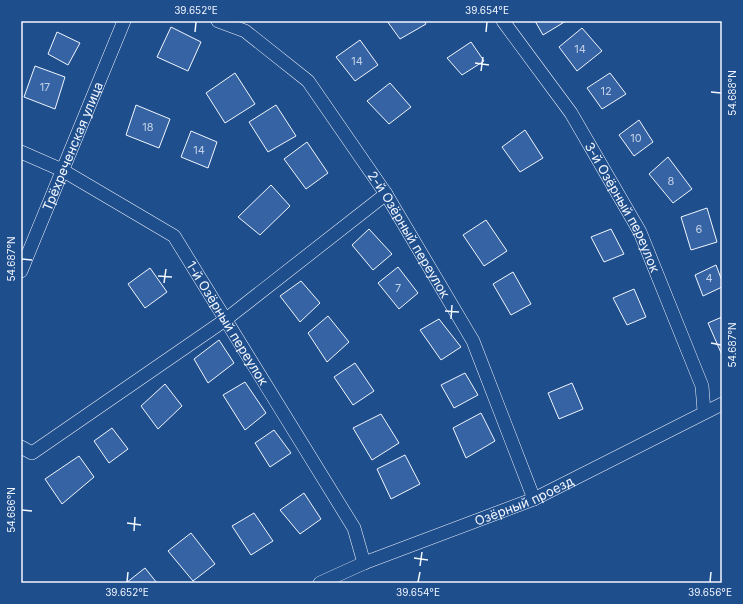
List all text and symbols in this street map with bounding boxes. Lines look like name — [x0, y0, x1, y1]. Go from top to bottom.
text: 39.652°E — [174, 4, 218, 16]
text: 39.654°E — [465, 4, 509, 16]
house number: 14 — [574, 42, 586, 56]
house number: 14 — [351, 54, 363, 68]
text: 54.688°N — [726, 70, 738, 116]
street label: Трёхреченская улица — [39, 79, 106, 213]
house number: 17 — [40, 80, 50, 94]
house number: 12 — [600, 84, 612, 98]
house number: 18 — [142, 120, 154, 134]
house number: 10 — [630, 131, 642, 145]
street label: 3-й Озёрный переулок — [582, 139, 663, 275]
house number: 14 — [193, 143, 205, 157]
street label: 2-й Озёрный переулок — [365, 168, 454, 301]
house number: 8 — [668, 174, 675, 188]
house number: 6 — [696, 222, 703, 236]
text: 54.687°N — [5, 237, 17, 281]
street label: 1-й Озёрный переулок — [183, 258, 272, 388]
house number: 4 — [705, 271, 713, 285]
house number: 7 — [395, 281, 401, 295]
text: 54.687°N — [726, 323, 738, 367]
street label: Озёрный проезд — [472, 472, 576, 529]
text: 54.686°N — [5, 487, 17, 533]
text: 39.652°E — [105, 586, 149, 598]
text: 39.654°E — [396, 586, 440, 598]
text: 39.656°E — [688, 586, 732, 598]

